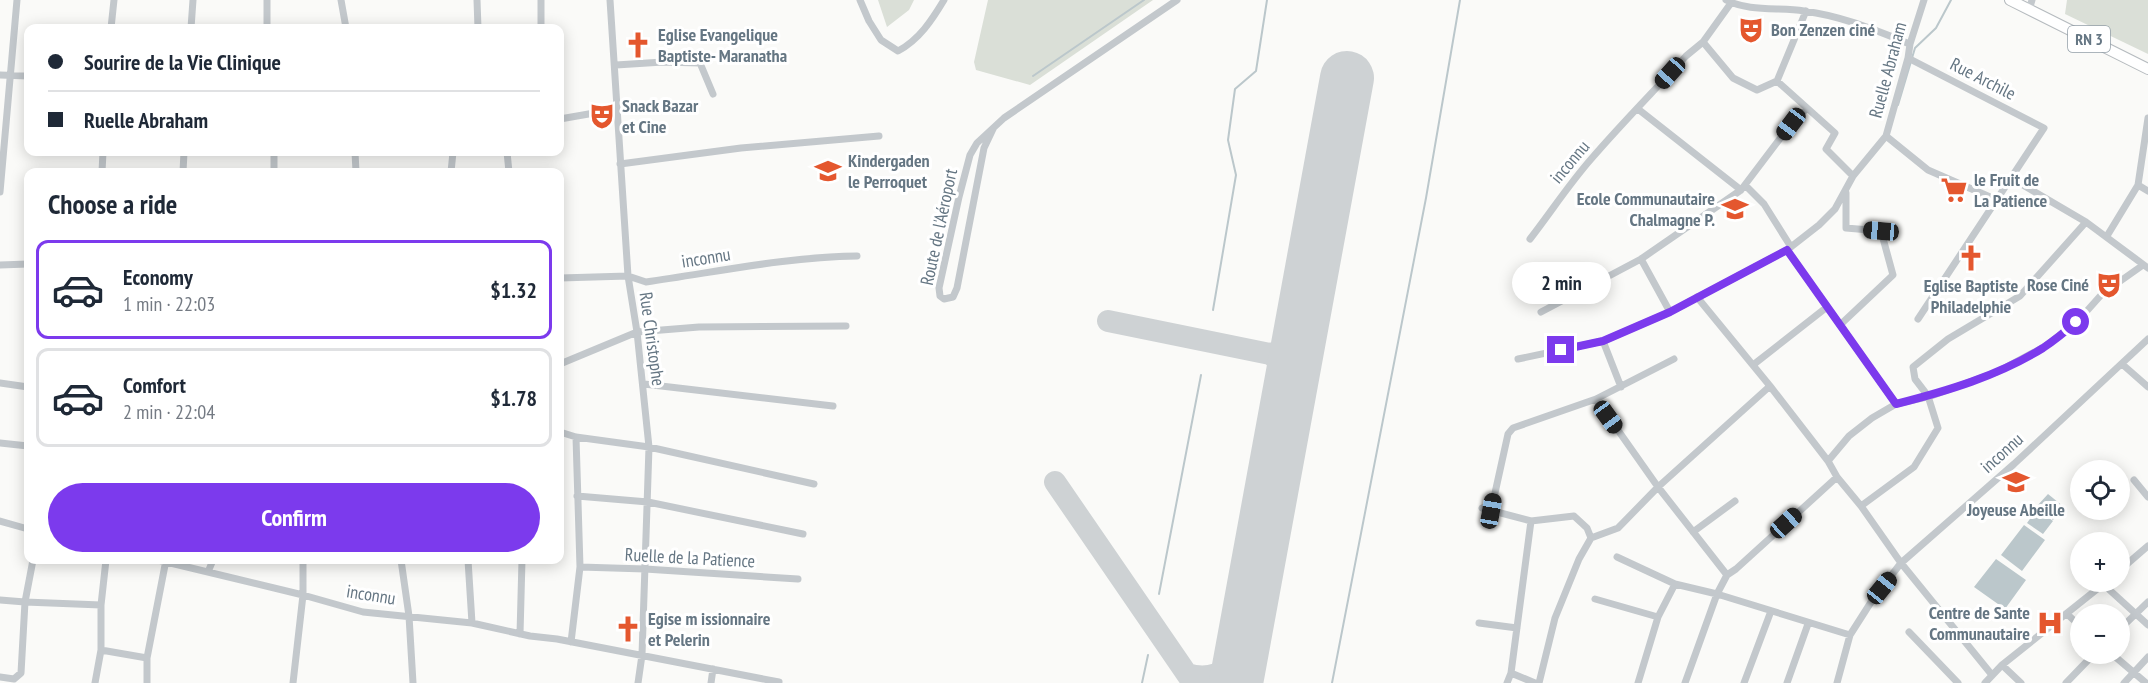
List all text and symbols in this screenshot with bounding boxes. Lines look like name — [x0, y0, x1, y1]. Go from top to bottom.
theatre icon: Bon Zenzen ciné — [1736, 15, 1766, 45]
place label: Bon Zenzen ciné — [1771, 18, 1875, 41]
street label: Ruelle Abraham — [1864, 19, 1911, 120]
place label: Eglise Evangelique Baptiste- Maranatha — [658, 23, 787, 67]
road number: RN 3 — [2068, 26, 2110, 52]
church icon: Eglise Evangelique Baptiste- Maranatha — [623, 30, 653, 60]
text: Sourire de la Vie Clinique — [84, 48, 281, 76]
street label: Rue Archile — [1947, 52, 2020, 105]
car — [1651, 54, 1689, 92]
place label: Snack Bazar et Cine — [622, 94, 699, 138]
theatre icon: Snack Bazar et Cine — [587, 101, 617, 131]
car — [1773, 104, 1809, 144]
text: Ruelle Abraham — [84, 106, 208, 134]
street label: inconnu — [1545, 135, 1594, 188]
place label: Kindergaden le Perroquet — [848, 149, 930, 193]
school or university icon: Kindergaden le Perroquet — [813, 156, 843, 186]
street label: Route de l'Aéroport — [915, 166, 962, 287]
place label: le Fruit de La Patience — [1974, 168, 2048, 212]
supermarket icon: le Fruit de La Patience — [1939, 175, 1969, 205]
text: Choose a ride — [48, 187, 177, 221]
place label: Ecole Communautaire Chalmagne P. — [1577, 187, 1715, 231]
school or university icon: Ecole Communautaire Chalmagne P. — [1720, 194, 1750, 224]
car — [1862, 220, 1900, 242]
street label: inconnu — [680, 242, 732, 273]
church icon: Eglise Baptiste Philadelphie — [1956, 243, 1986, 273]
icon: car — [51, 263, 105, 317]
text: Economy — [123, 263, 193, 291]
callout: 2 min — [1512, 263, 1610, 305]
text: 2 min — [1541, 270, 1582, 296]
theatre icon: Rose Ciné — [2094, 270, 2124, 300]
place label: Rose Ciné — [2027, 273, 2089, 296]
place label: Eglise Baptiste Philadelphie — [1924, 274, 2019, 318]
text: $1.32 — [490, 276, 537, 304]
text: 1 min · 22:03 — [123, 291, 215, 317]
street label: Rue Christophe — [635, 291, 670, 387]
route start — [2062, 308, 2089, 335]
route end — [1547, 336, 1574, 363]
icon: car — [51, 371, 105, 425]
text: Comfort — [123, 371, 186, 399]
text: $1.78 — [490, 384, 537, 412]
car — [1590, 397, 1626, 437]
text: 2 min · 22:04 — [123, 399, 215, 425]
street label: inconnu — [1976, 428, 2028, 478]
map controls — [2070, 460, 2130, 664]
button: locate — [2070, 460, 2130, 520]
school or university icon: Joyeuse Abeille — [2001, 467, 2031, 497]
button: Confirm — [48, 483, 540, 552]
car — [1479, 492, 1503, 530]
place label: Joyeuse Abeille — [1966, 498, 2065, 521]
car — [1767, 504, 1805, 542]
button: + — [2070, 532, 2130, 592]
street label: Ruelle de la Patience — [624, 543, 756, 572]
car — [1864, 568, 1900, 608]
street label: inconnu — [345, 579, 397, 610]
place label: Centre de Sante Communautaire — [1929, 601, 2030, 645]
button: − — [2070, 604, 2130, 664]
place label: Egise m issionnaire et Pelerin — [648, 607, 771, 651]
hospital icon: Centre de Sante Communautaire — [2035, 608, 2065, 638]
church icon: Egise m issionnaire et Pelerin — [613, 614, 643, 644]

